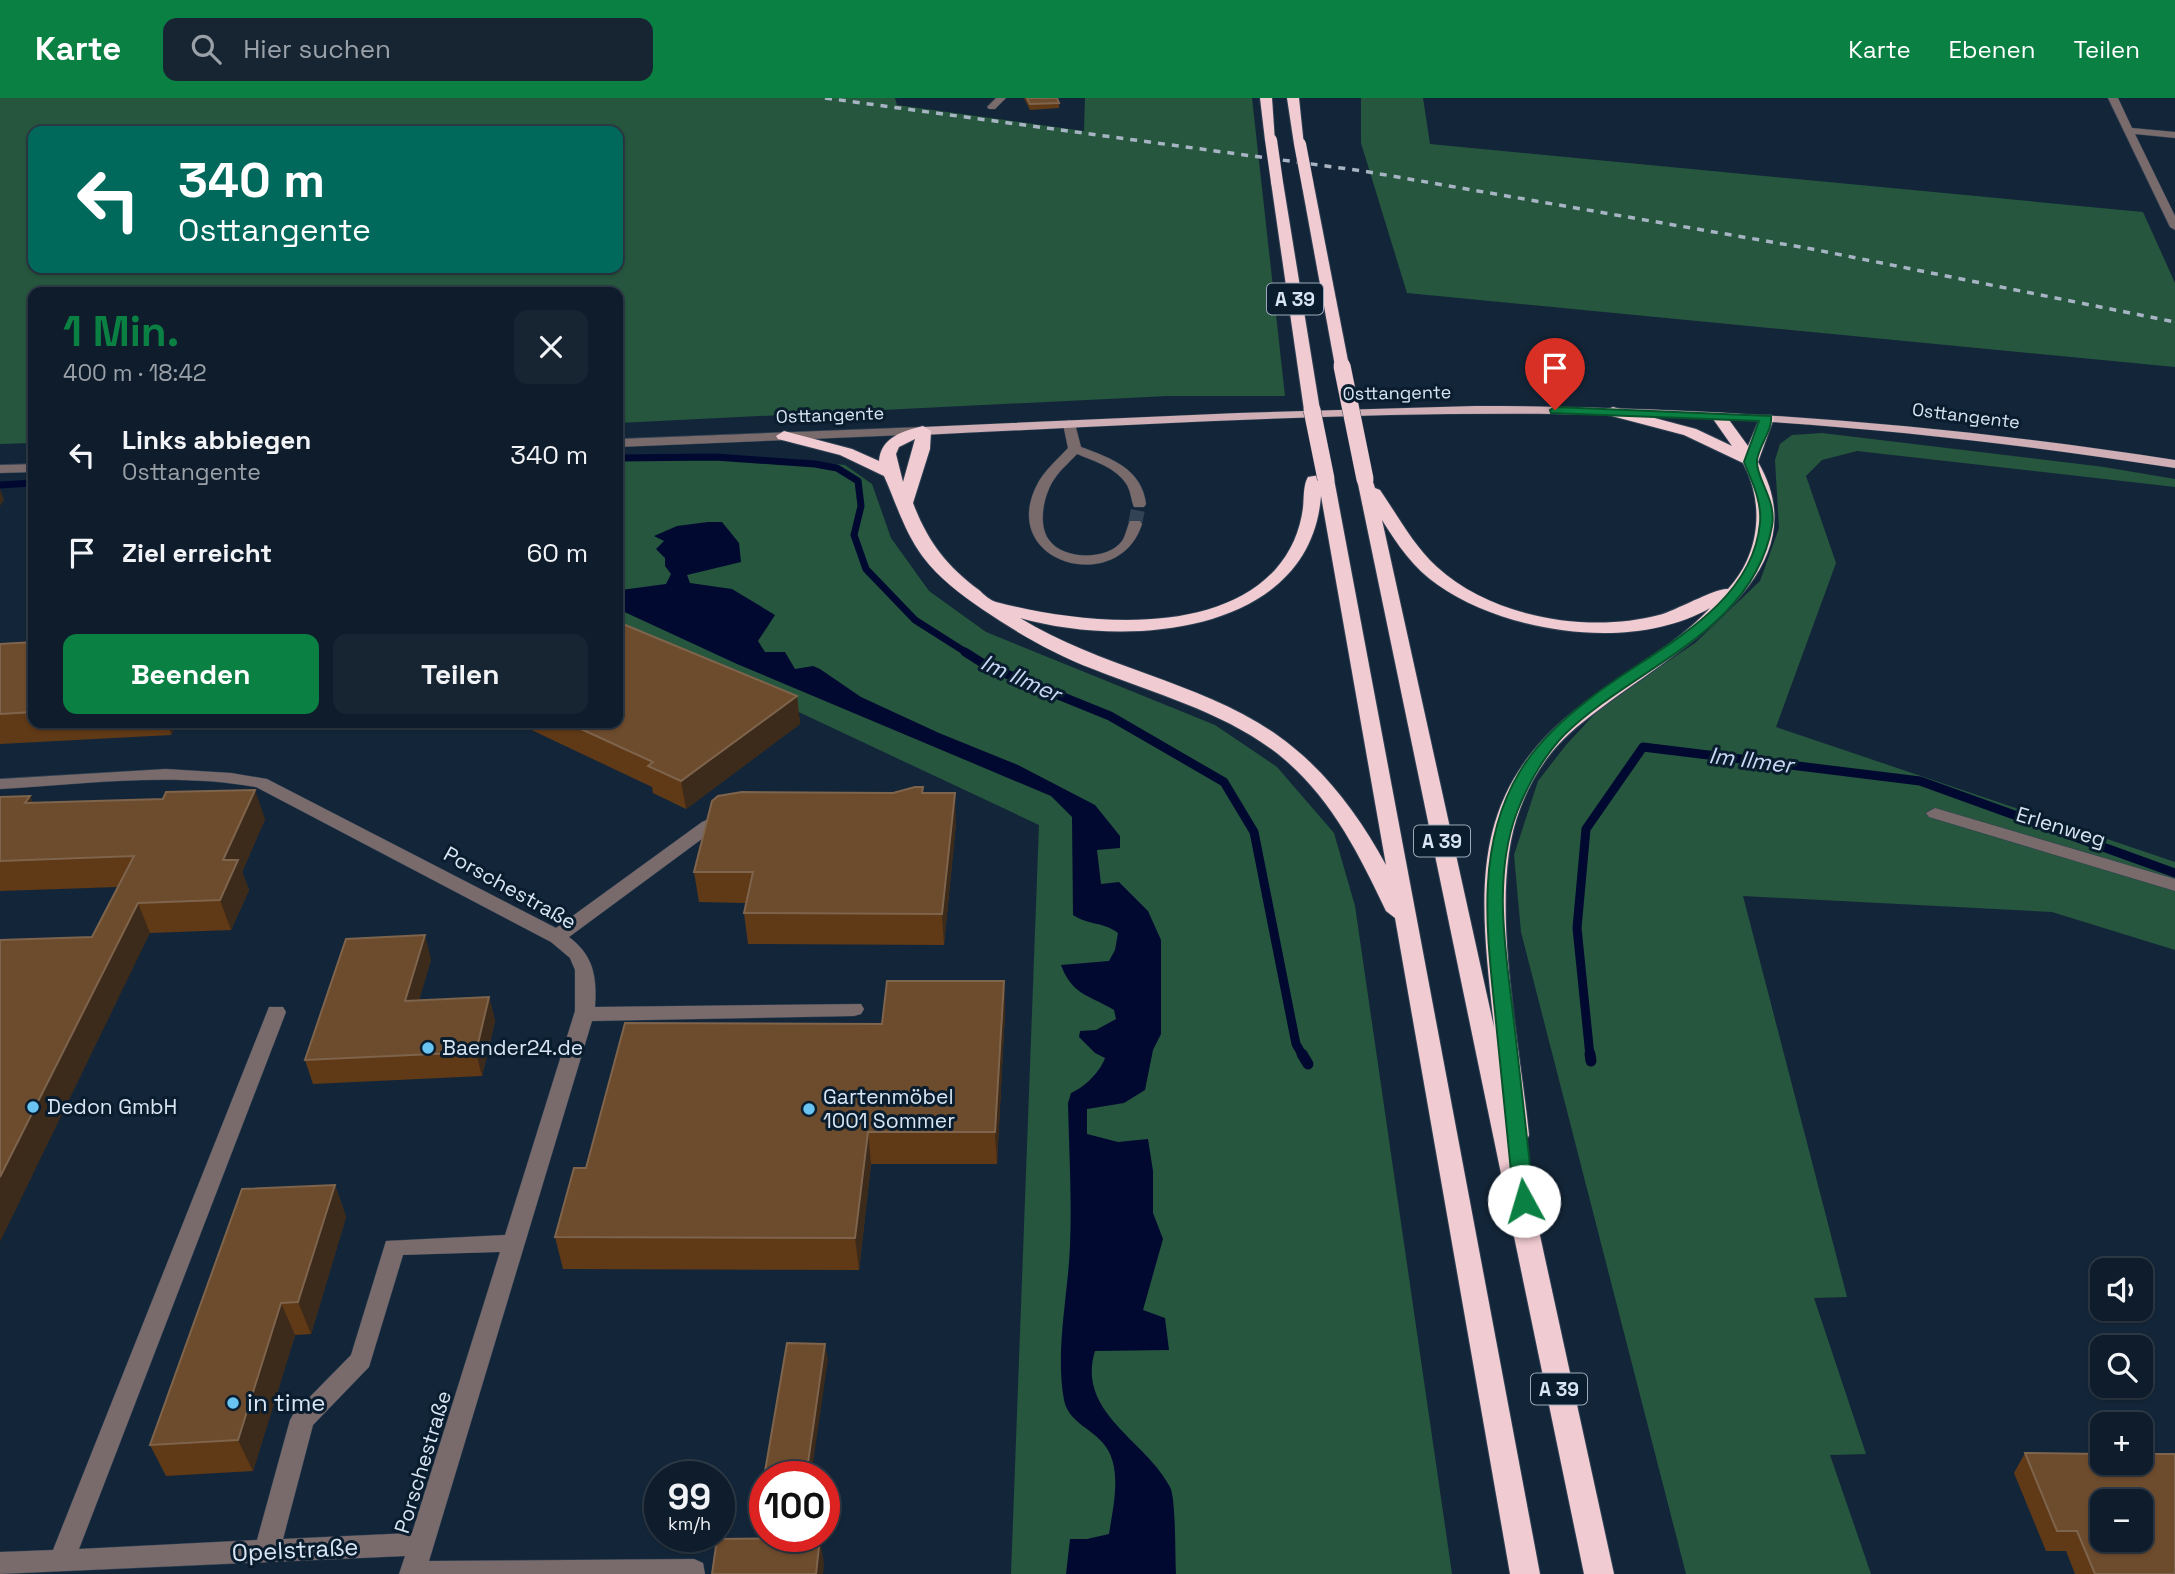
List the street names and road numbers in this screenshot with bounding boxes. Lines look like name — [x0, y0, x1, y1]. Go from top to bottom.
road number: A 39 — [1267, 284, 1323, 314]
street label: Osttangente — [1343, 380, 1451, 405]
street label: Osttangente — [1911, 397, 2021, 434]
street label: Osttangente — [775, 401, 885, 428]
street label: Erlenweg — [2013, 800, 2109, 853]
road number: A 39 — [1414, 826, 1470, 856]
street label: Porschestraße — [439, 840, 581, 935]
road number: A 39 — [1531, 1373, 1587, 1404]
street label: Porschestraße — [388, 1387, 457, 1536]
street label: Opelstraße — [231, 1531, 359, 1568]

